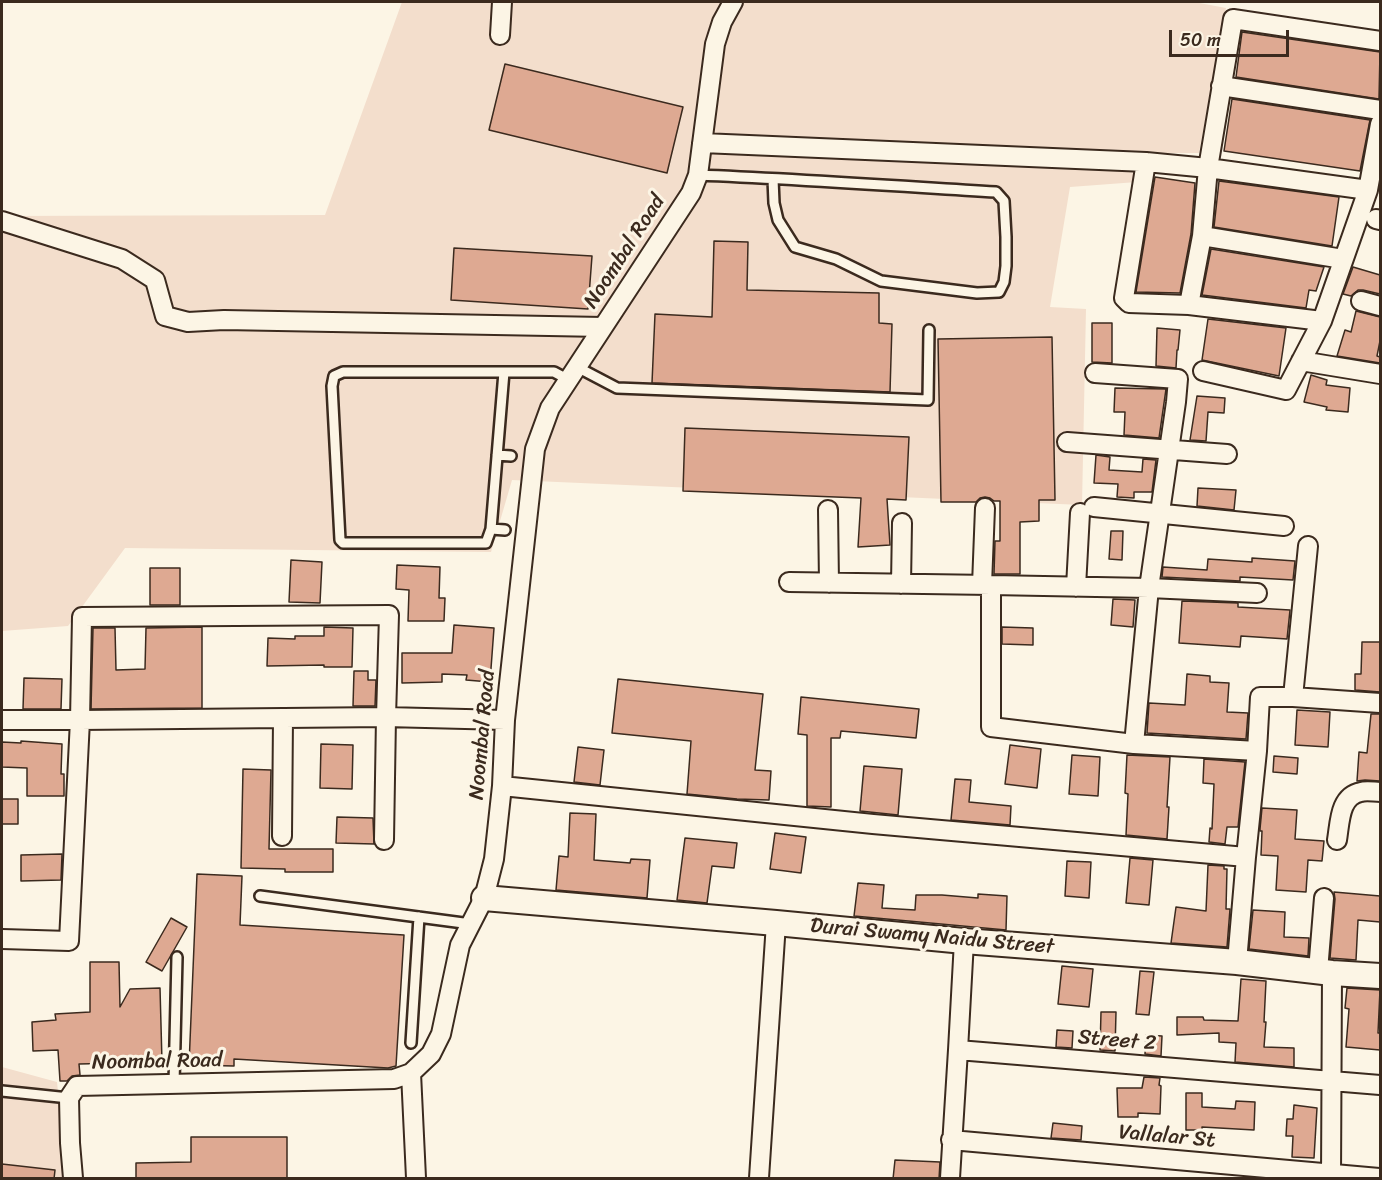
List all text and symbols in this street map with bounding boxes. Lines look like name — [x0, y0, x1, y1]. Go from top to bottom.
scale bar — [1172, 18, 1292, 56]
text: 50 m — [1180, 24, 1221, 56]
street label: Noombal Road — [579, 191, 671, 313]
street label: Noombal Road — [465, 669, 501, 801]
street label: Durai Swamy Naidu Street — [809, 914, 1055, 960]
street label: Street 2 — [1077, 1025, 1157, 1057]
street label: Noombal Road — [92, 1048, 222, 1076]
street label: Vallalar St — [1118, 1120, 1216, 1154]

